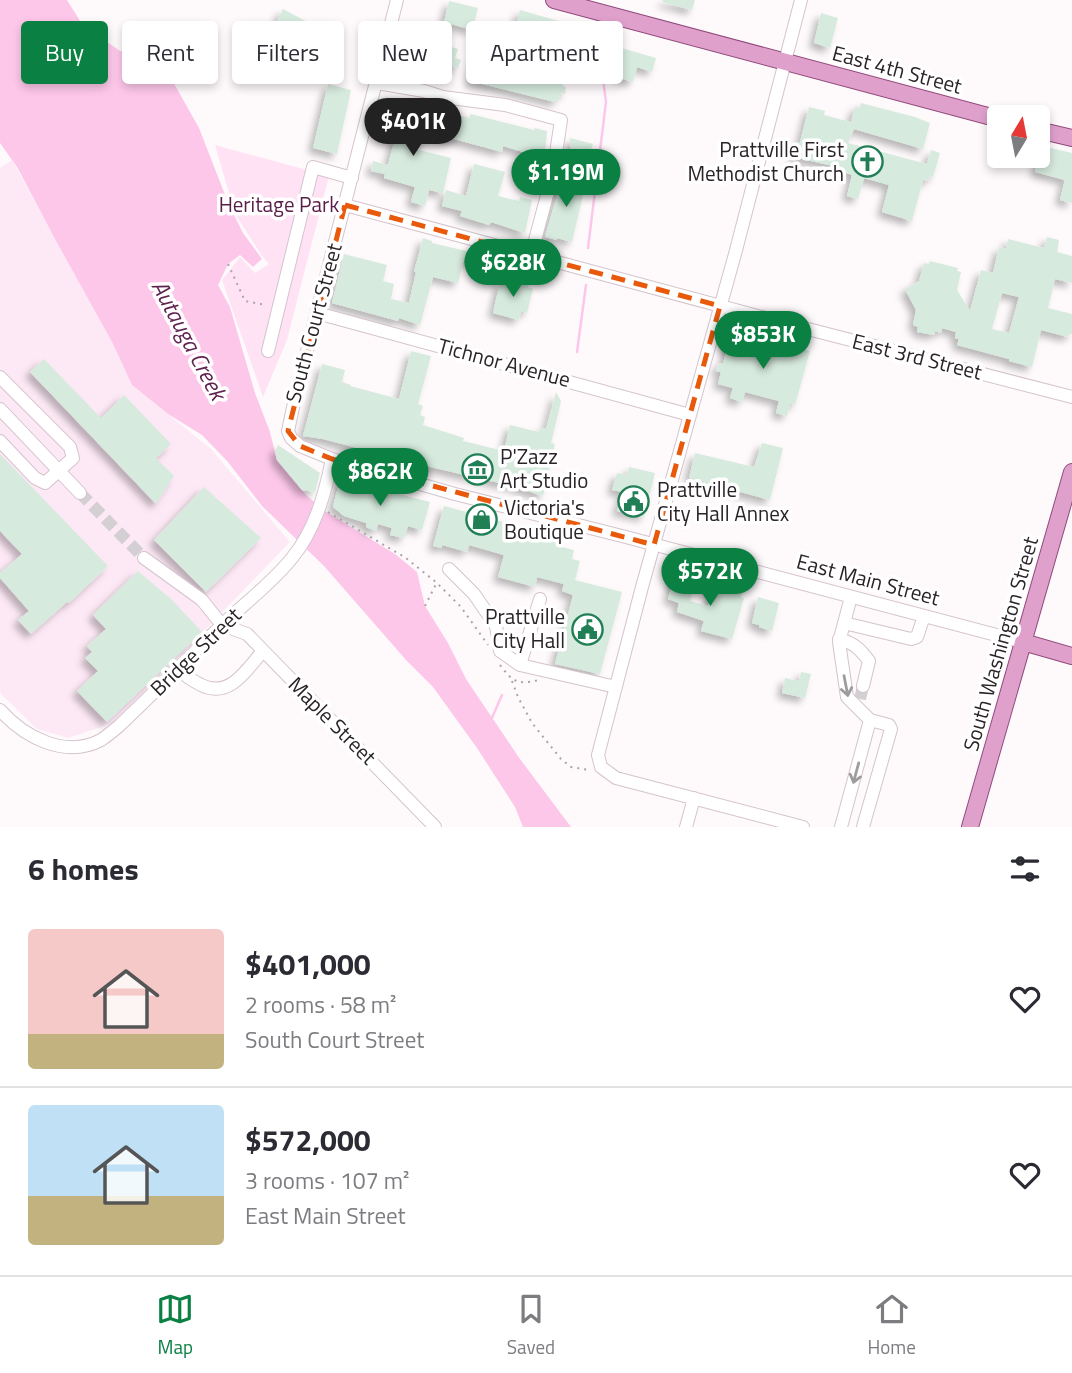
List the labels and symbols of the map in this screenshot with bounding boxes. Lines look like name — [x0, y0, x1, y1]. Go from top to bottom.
street label: East 4th Street — [829, 36, 966, 102]
pin: $401K — [364, 99, 462, 158]
north arrow — [987, 105, 1050, 168]
place label: Prattville First Methodist Church — [687, 133, 845, 189]
church icon: Prattville First Methodist Church — [850, 145, 884, 179]
pin: $1.19M — [509, 150, 623, 209]
park label: Heritage Park — [219, 188, 339, 220]
street label: South Court Street — [276, 239, 350, 406]
pin: $628K — [464, 240, 562, 299]
water label: Autauga Creek — [143, 273, 237, 409]
pin: $853K — [714, 312, 812, 371]
street label: East 3rd Street — [849, 324, 986, 388]
street label: Tichnor Avenue — [434, 329, 574, 395]
place label: P'Zazz Art Studio — [500, 440, 588, 496]
pin: $862K — [331, 448, 429, 508]
museum icon: P'Zazz Art Studio — [460, 452, 494, 486]
place label: Prattville City Hall Annex — [657, 473, 790, 529]
public building icon: Prattville City Hall Annex — [617, 485, 651, 519]
place label: Victoria's Boutique — [504, 491, 585, 547]
shop icon: Victoria's Boutique — [464, 503, 498, 537]
street label: South Washington Street — [954, 532, 1046, 755]
street label: East Main Street — [793, 545, 944, 614]
pin: $572K — [661, 548, 759, 608]
street label: Bridge Street — [142, 599, 249, 703]
place label: Prattville City Hall — [485, 600, 565, 656]
public building icon: Prattville City Hall — [571, 612, 605, 646]
street label: Maple Street — [281, 669, 385, 772]
one-way arrow — [840, 675, 853, 697]
one-way arrow — [848, 762, 861, 784]

